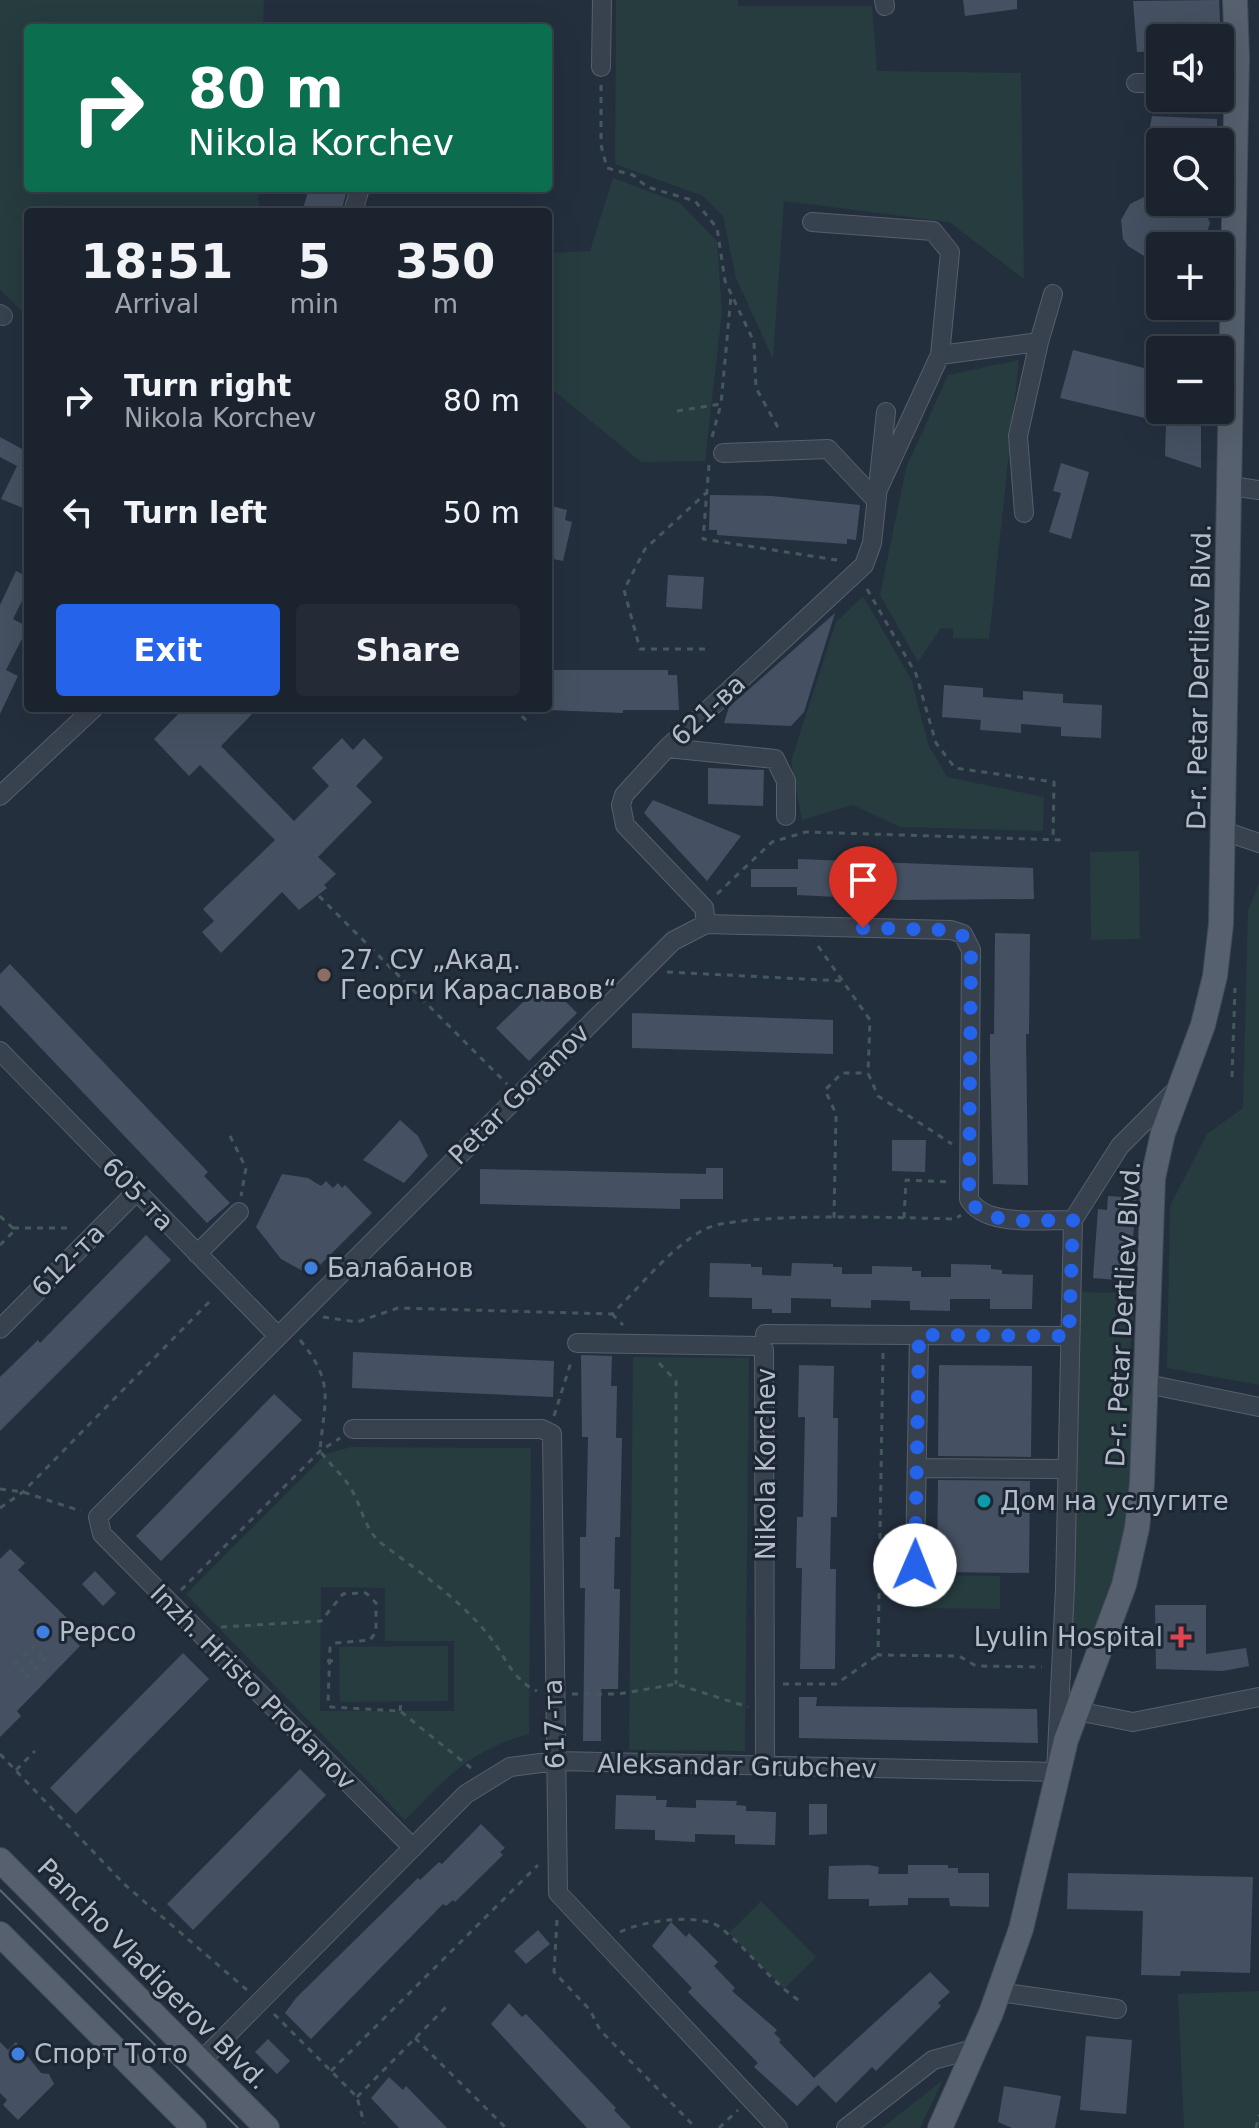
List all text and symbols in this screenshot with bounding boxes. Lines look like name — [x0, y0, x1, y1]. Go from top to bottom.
map controls — [1146, 24, 1234, 424]
button: sound — [1146, 24, 1234, 112]
text: 80 m — [188, 55, 344, 120]
icon: right — [56, 56, 160, 160]
text: Nikola Korchev — [188, 122, 454, 163]
button: search — [1146, 128, 1234, 216]
button: + — [1146, 232, 1234, 320]
text: 18:51 — [80, 233, 233, 289]
text: 5 — [298, 233, 331, 289]
text: 350 — [395, 233, 495, 289]
text: Arrival — [115, 289, 199, 319]
text: min — [290, 289, 339, 319]
text: m — [433, 289, 458, 319]
button: − — [1146, 336, 1234, 424]
text: Turn right — [124, 368, 291, 403]
icon: right — [56, 378, 100, 422]
text: 80 m — [443, 383, 520, 418]
text: Nikola Korchev — [124, 403, 316, 433]
icon: left — [56, 490, 100, 534]
text: Turn left — [124, 495, 267, 530]
text: 50 m — [443, 495, 520, 530]
street label: D-r. Petar Dertliev Blvd. — [1181, 524, 1217, 830]
button: Exit — [56, 604, 280, 696]
button: Share — [296, 604, 520, 696]
street label: 621-ва — [665, 668, 751, 752]
pin — [829, 846, 897, 928]
icon: arrive — [841, 858, 885, 902]
place label: 27. СУ „Акад. Георги Караславов“ — [340, 945, 617, 1005]
marker: 27. СУ „Акад. Георги Караславов“ — [315, 966, 333, 984]
street label: Petar Goranov — [443, 1018, 595, 1170]
street label: 605-та — [96, 1151, 180, 1237]
street label: D-r. Petar Dertliev Blvd. — [1100, 1160, 1146, 1468]
street label: 612-та — [26, 1218, 110, 1302]
place label: Балабанов — [327, 1253, 474, 1283]
marker: Балабанов — [302, 1259, 320, 1277]
street label: Nikola Korchev — [751, 1368, 781, 1560]
place label: Дом на услугите — [1000, 1486, 1229, 1516]
marker: Дом на услугите — [975, 1492, 993, 1510]
position arrow — [873, 1523, 957, 1607]
street label: Inzh. Hristo Prodanov — [144, 1578, 362, 1796]
place label: Pepco — [59, 1617, 136, 1647]
place label: Lyulin Hospital — [974, 1622, 1163, 1652]
marker: Pepco — [34, 1623, 52, 1641]
marker: Lyulin Hospital — [1170, 1626, 1192, 1648]
street label: 617-та — [537, 1678, 571, 1770]
street label: Aleksandar Grubchev — [597, 1749, 877, 1783]
street label: Pancho Vladigerov Blvd. — [31, 1852, 275, 2096]
place label: Спорт Тото — [34, 2039, 188, 2069]
marker: Спорт Тото — [9, 2045, 27, 2063]

